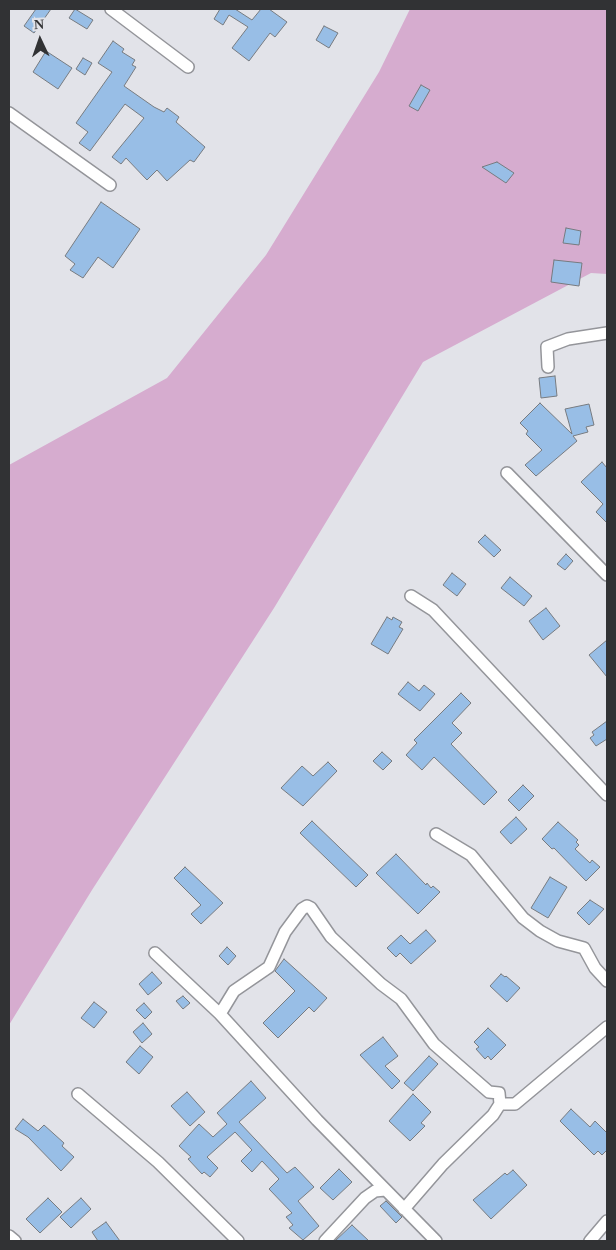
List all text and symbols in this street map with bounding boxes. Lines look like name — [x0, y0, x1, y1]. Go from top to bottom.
north arrow — [15, 15, 65, 65]
text: N — [34, 17, 45, 32]

